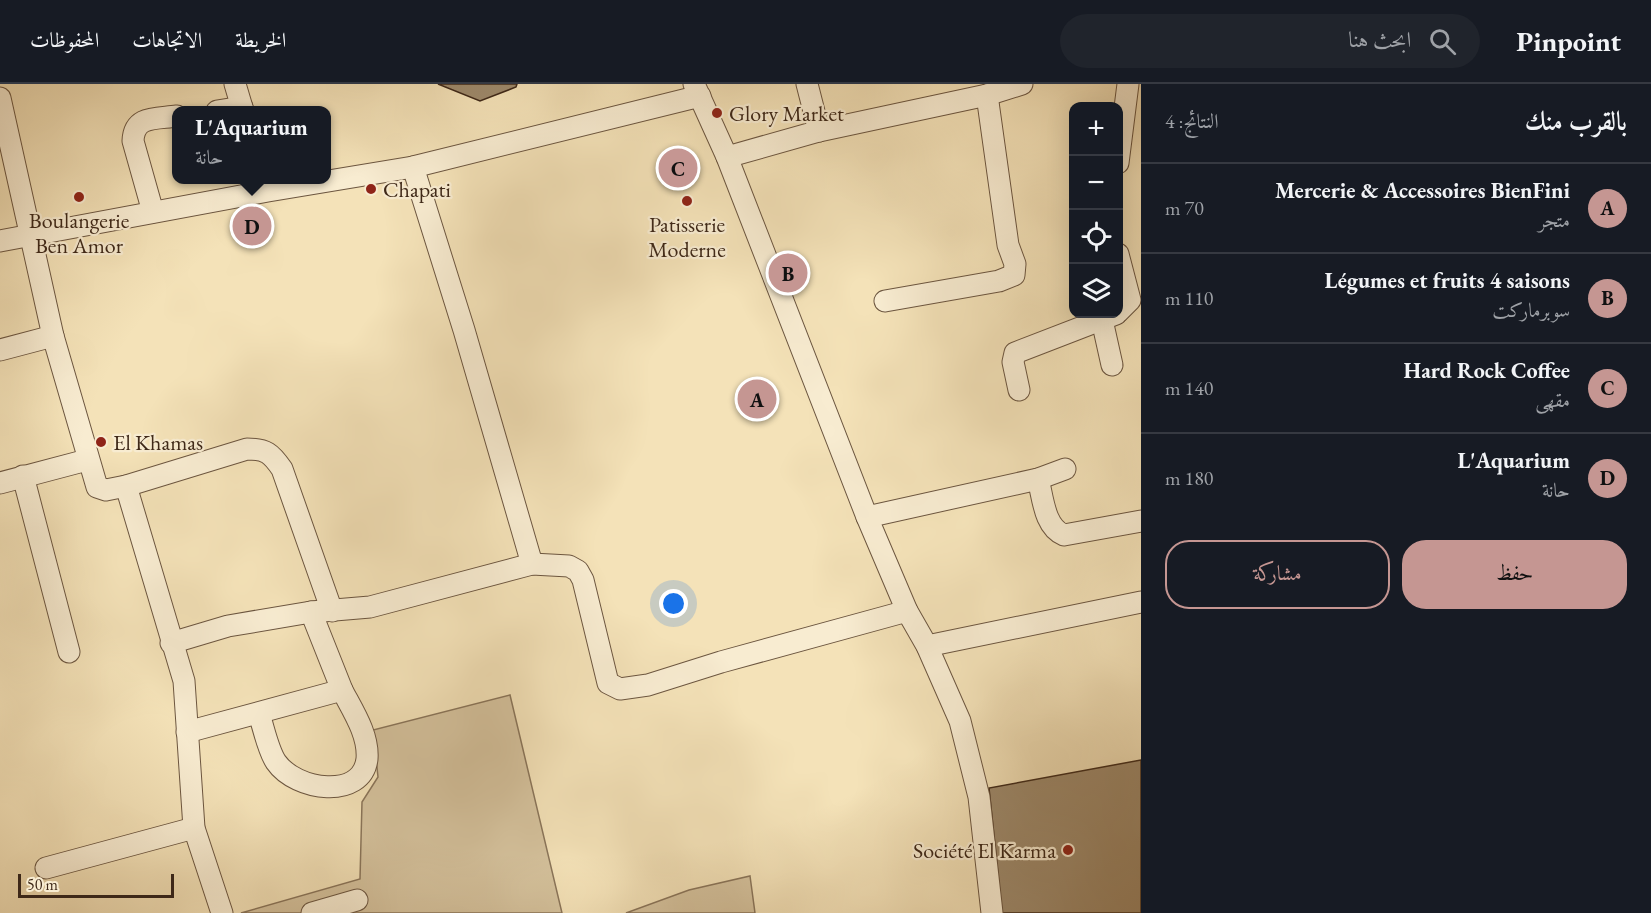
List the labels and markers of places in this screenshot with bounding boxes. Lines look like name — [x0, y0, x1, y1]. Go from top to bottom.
place label: Glory Market — [729, 99, 844, 128]
marker: Glory Market — [710, 106, 724, 120]
pin: C — [658, 146, 698, 190]
place label: Chapati — [383, 175, 451, 204]
marker: Chapati — [364, 182, 378, 196]
marker: Boulangerie Ben Amor — [72, 190, 86, 204]
marker: Patisserie Moderne — [680, 194, 694, 208]
pin: D — [232, 204, 272, 248]
place label: Boulangerie Ben Amor — [29, 206, 130, 260]
place label: Patisserie Moderne — [648, 210, 726, 264]
pin: B — [768, 250, 808, 296]
pin: A — [738, 376, 777, 422]
place label: El Khamas — [113, 428, 203, 457]
marker: El Khamas — [94, 435, 108, 449]
place label: Société El Karma — [913, 836, 1056, 865]
marker: Société El Karma — [1061, 843, 1075, 857]

